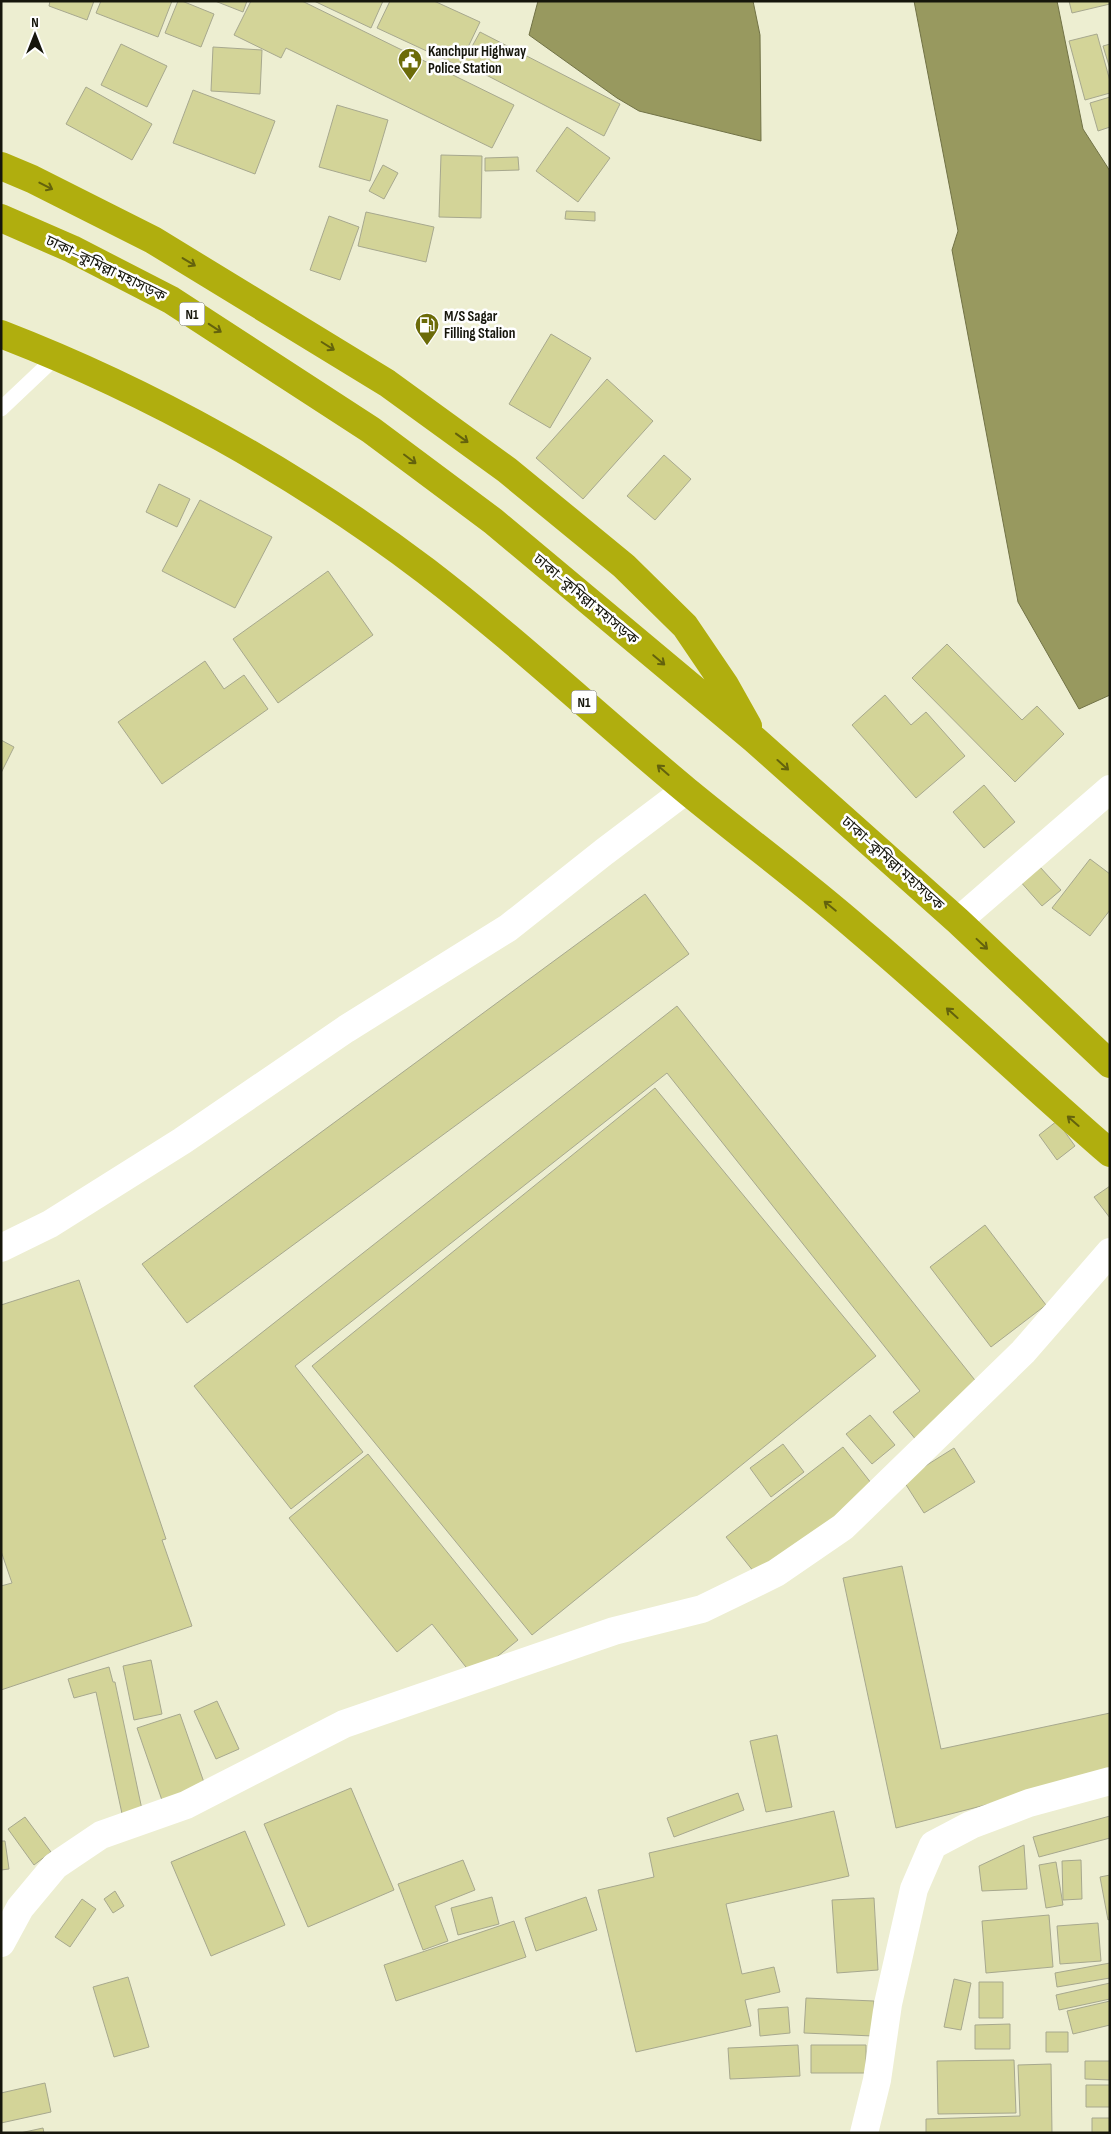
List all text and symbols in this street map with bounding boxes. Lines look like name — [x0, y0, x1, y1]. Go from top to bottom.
north arrow — [10, 10, 60, 60]
text: N — [31, 14, 39, 31]
place label: Kanchpur Highway Police Station — [428, 42, 527, 78]
public building icon: Kanchpur Highway Police Station — [397, 47, 423, 81]
one-way arrow — [38, 182, 53, 191]
street label: ঢাকা–কুমিল্লা মহাসড়ক — [42, 231, 170, 306]
one-way arrow — [182, 257, 196, 267]
road number: N1 — [180, 302, 204, 326]
place label: M/S Sagar Filling Stalion — [444, 307, 515, 343]
fuel station icon: M/S Sagar Filling Stalion — [414, 312, 440, 346]
one-way arrow — [208, 323, 222, 334]
one-way arrow — [321, 342, 335, 352]
one-way arrow — [455, 433, 469, 443]
one-way arrow — [403, 454, 417, 464]
street label: ঢাকা–কুমিল্লা মহাসড়ক — [528, 549, 643, 650]
one-way arrow — [653, 654, 666, 665]
road number: N1 — [572, 690, 596, 714]
one-way arrow — [777, 759, 790, 771]
one-way arrow — [657, 765, 670, 776]
street label: ঢাকা–কুমিল্লা মহাসড়ক — [837, 812, 949, 915]
one-way arrow — [823, 901, 836, 912]
one-way arrow — [975, 938, 988, 950]
one-way arrow — [945, 1007, 958, 1019]
one-way arrow — [1067, 1116, 1080, 1127]

